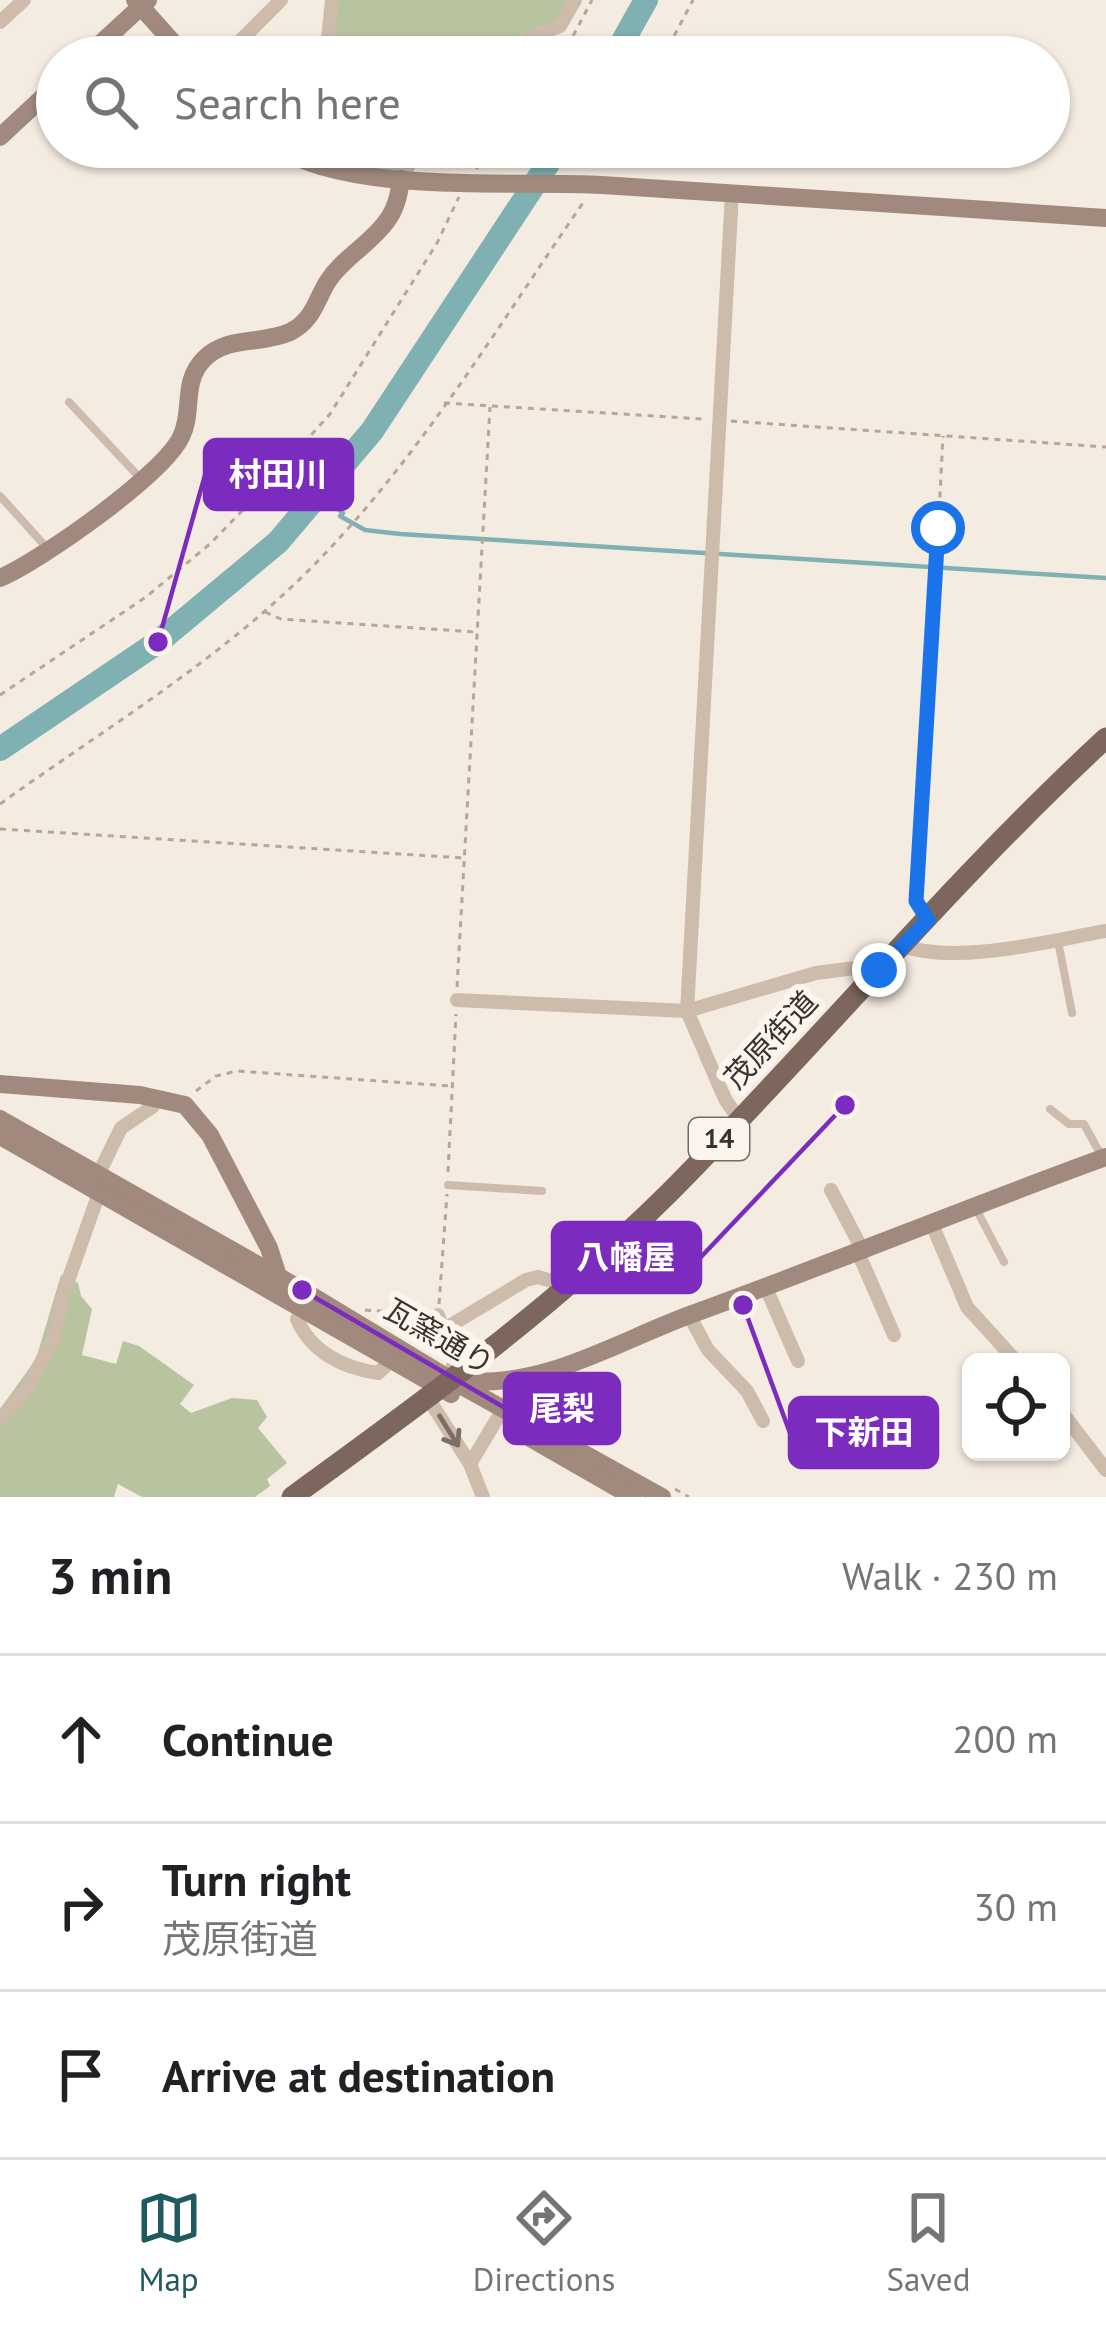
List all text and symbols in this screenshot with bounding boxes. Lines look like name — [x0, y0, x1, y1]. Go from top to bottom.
search box — [36, 36, 1070, 168]
icon: search — [78, 69, 144, 135]
text: Search here — [174, 73, 401, 131]
callout: 村田川 — [205, 440, 352, 509]
text: 村田川 — [229, 452, 328, 495]
route start — [911, 501, 965, 555]
route end — [852, 943, 906, 997]
street label: 茂原街道 — [715, 982, 825, 1096]
road number: 14 — [689, 1118, 749, 1160]
callout: 八幡屋 — [553, 1223, 700, 1292]
text: 八幡屋 — [577, 1235, 676, 1278]
street label: 瓦窯通り — [378, 1289, 501, 1383]
map controls — [962, 1353, 1070, 1461]
button: locate — [962, 1353, 1070, 1461]
callout: 尾梨 — [505, 1374, 619, 1443]
text: 尾梨 — [529, 1386, 595, 1429]
callout: 下新田 — [790, 1398, 937, 1467]
text: 下新田 — [815, 1410, 914, 1453]
one-way arrow — [437, 1413, 461, 1447]
text: 3 min — [48, 1542, 172, 1608]
text: Walk · 230 m — [842, 1550, 1058, 1601]
icon: ahead — [48, 1706, 114, 1772]
text: Continue — [162, 1710, 334, 1768]
text: 200 m — [952, 1713, 1058, 1764]
text: Turn right — [162, 1850, 351, 1908]
icon: right — [48, 1874, 114, 1940]
text: 30 m — [973, 1881, 1058, 1932]
text: 茂原街道 — [162, 1913, 318, 1964]
icon: arrive — [48, 2042, 114, 2108]
text: Arrive at destination — [162, 2046, 555, 2104]
tab: Map — [136, 2185, 202, 2300]
tab: Directions — [473, 2185, 615, 2300]
tab: Saved — [886, 2185, 970, 2300]

